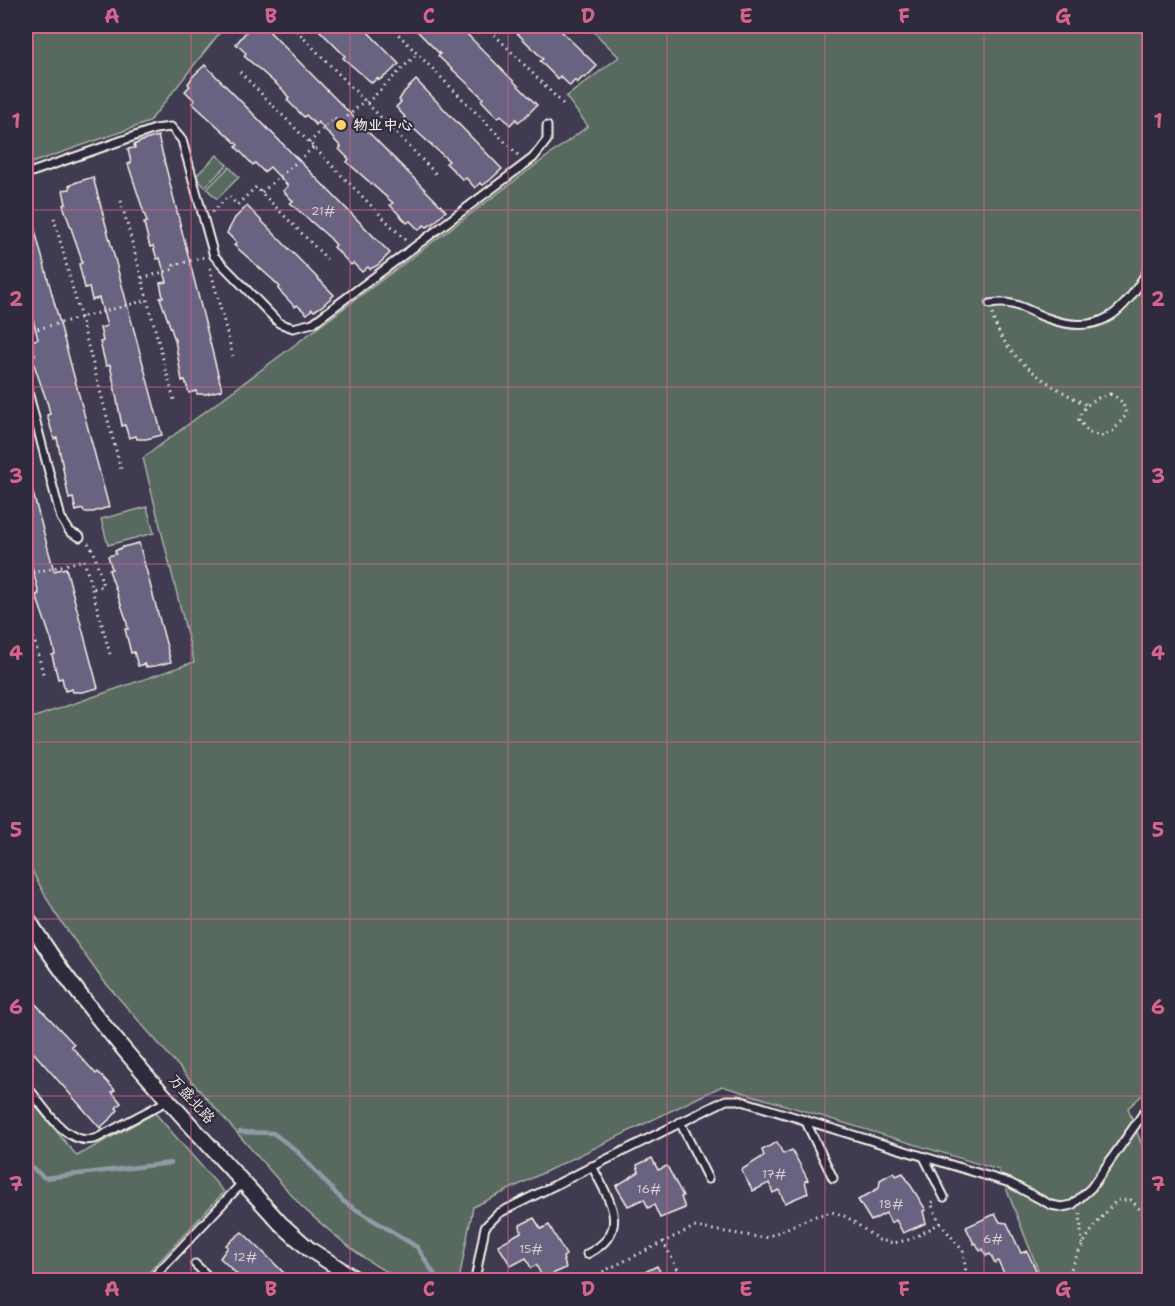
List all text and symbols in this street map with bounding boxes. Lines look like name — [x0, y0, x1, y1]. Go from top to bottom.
text: A — [104, 3, 120, 29]
text: B — [265, 3, 277, 29]
text: C — [423, 3, 435, 29]
text: D — [581, 3, 595, 29]
text: E — [739, 3, 753, 29]
text: F — [898, 3, 910, 29]
text: G — [1055, 3, 1071, 29]
text: 1 — [11, 108, 21, 134]
text: 1 — [1153, 108, 1163, 134]
place label: 物业中心 — [353, 115, 413, 135]
marker: 物业中心 — [334, 118, 348, 132]
house number: 21# — [311, 203, 335, 219]
text: 2 — [9, 286, 23, 312]
text: 2 — [1151, 286, 1165, 312]
text: 3 — [9, 463, 23, 489]
text: 3 — [1151, 463, 1165, 489]
text: 4 — [9, 640, 23, 666]
text: 4 — [1151, 640, 1165, 666]
text: 5 — [10, 817, 22, 843]
text: 5 — [1152, 817, 1164, 843]
text: 6 — [9, 994, 23, 1020]
text: 6 — [1151, 994, 1165, 1020]
street label: 万盛北路 — [164, 1070, 220, 1128]
house number: 17# — [762, 1166, 786, 1182]
text: 7 — [9, 1171, 23, 1197]
text: 7 — [1151, 1171, 1165, 1197]
house number: 16# — [637, 1181, 661, 1197]
house number: 18# — [879, 1196, 903, 1212]
house number: 6# — [983, 1231, 1003, 1247]
house number: 15# — [519, 1241, 543, 1257]
house number: 12# — [233, 1249, 257, 1265]
text: A — [104, 1276, 120, 1302]
text: B — [265, 1276, 277, 1302]
text: C — [423, 1276, 435, 1302]
text: D — [581, 1276, 595, 1302]
text: E — [739, 1276, 753, 1302]
text: F — [898, 1276, 910, 1302]
text: G — [1055, 1276, 1071, 1302]

